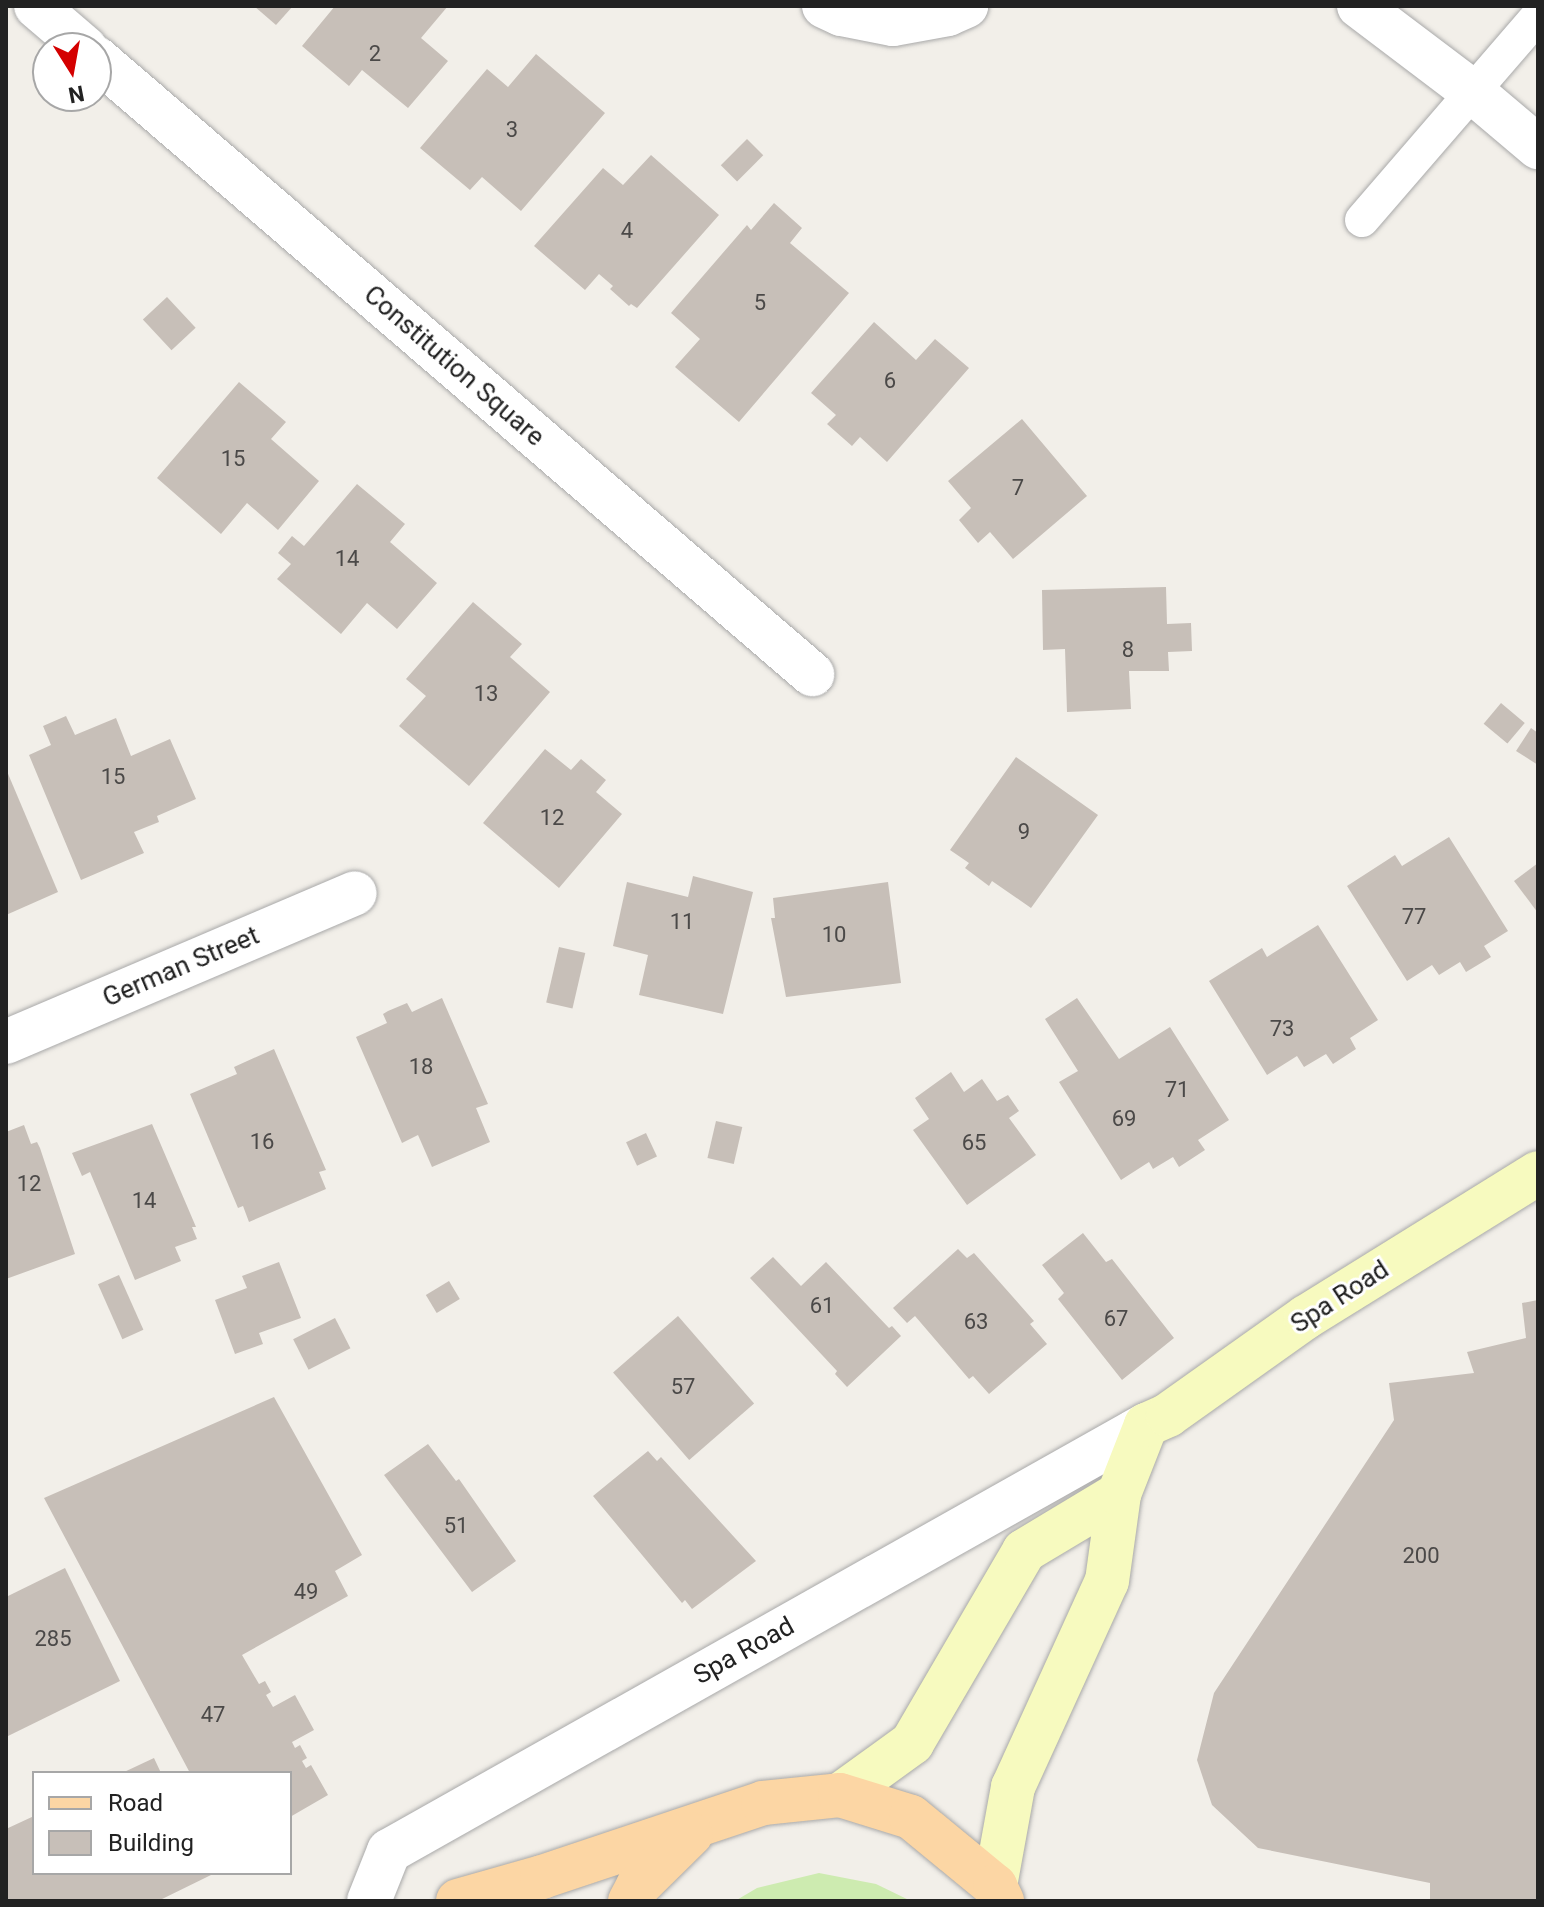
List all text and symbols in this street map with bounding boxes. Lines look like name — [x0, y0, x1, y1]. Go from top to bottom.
north arrow — [32, 32, 112, 112]
house number: 2 — [369, 41, 381, 67]
text: N — [66, 80, 86, 108]
house number: 3 — [506, 117, 518, 143]
house number: 4 — [621, 218, 633, 244]
street label: Constitution Square — [357, 279, 551, 453]
house number: 5 — [754, 290, 766, 316]
house number: 6 — [884, 368, 896, 394]
house number: 15 — [221, 446, 245, 472]
house number: 7 — [1012, 475, 1024, 501]
house number: 14 — [335, 546, 359, 572]
house number: 8 — [1122, 637, 1134, 663]
house number: 13 — [474, 681, 498, 707]
house number: 15 — [101, 764, 125, 790]
house number: 12 — [540, 805, 564, 831]
house number: 9 — [1018, 819, 1030, 845]
house number: 77 — [1402, 904, 1426, 930]
house number: 11 — [670, 909, 694, 935]
street label: German Street — [98, 920, 264, 1014]
house number: 10 — [822, 922, 846, 948]
house number: 73 — [1270, 1016, 1294, 1042]
house number: 18 — [409, 1054, 433, 1080]
house number: 71 — [1165, 1077, 1189, 1103]
house number: 69 — [1112, 1106, 1136, 1132]
house number: 16 — [250, 1129, 274, 1155]
house number: 65 — [962, 1130, 986, 1156]
house number: 12 — [17, 1171, 41, 1197]
house number: 14 — [132, 1188, 156, 1214]
street label: Spa Road — [1285, 1254, 1395, 1340]
house number: 61 — [810, 1293, 834, 1319]
house number: 67 — [1104, 1306, 1128, 1332]
house number: 63 — [964, 1309, 988, 1335]
house number: 57 — [671, 1374, 695, 1400]
house number: 51 — [444, 1513, 468, 1539]
house number: 200 — [1402, 1543, 1440, 1569]
house number: 49 — [294, 1579, 318, 1605]
street label: Spa Road — [688, 1611, 800, 1691]
house number: 285 — [34, 1626, 72, 1652]
house number: 47 — [201, 1702, 225, 1728]
legend — [32, 1771, 292, 1875]
text: Road — [108, 1789, 163, 1817]
text: Building — [108, 1829, 194, 1857]

